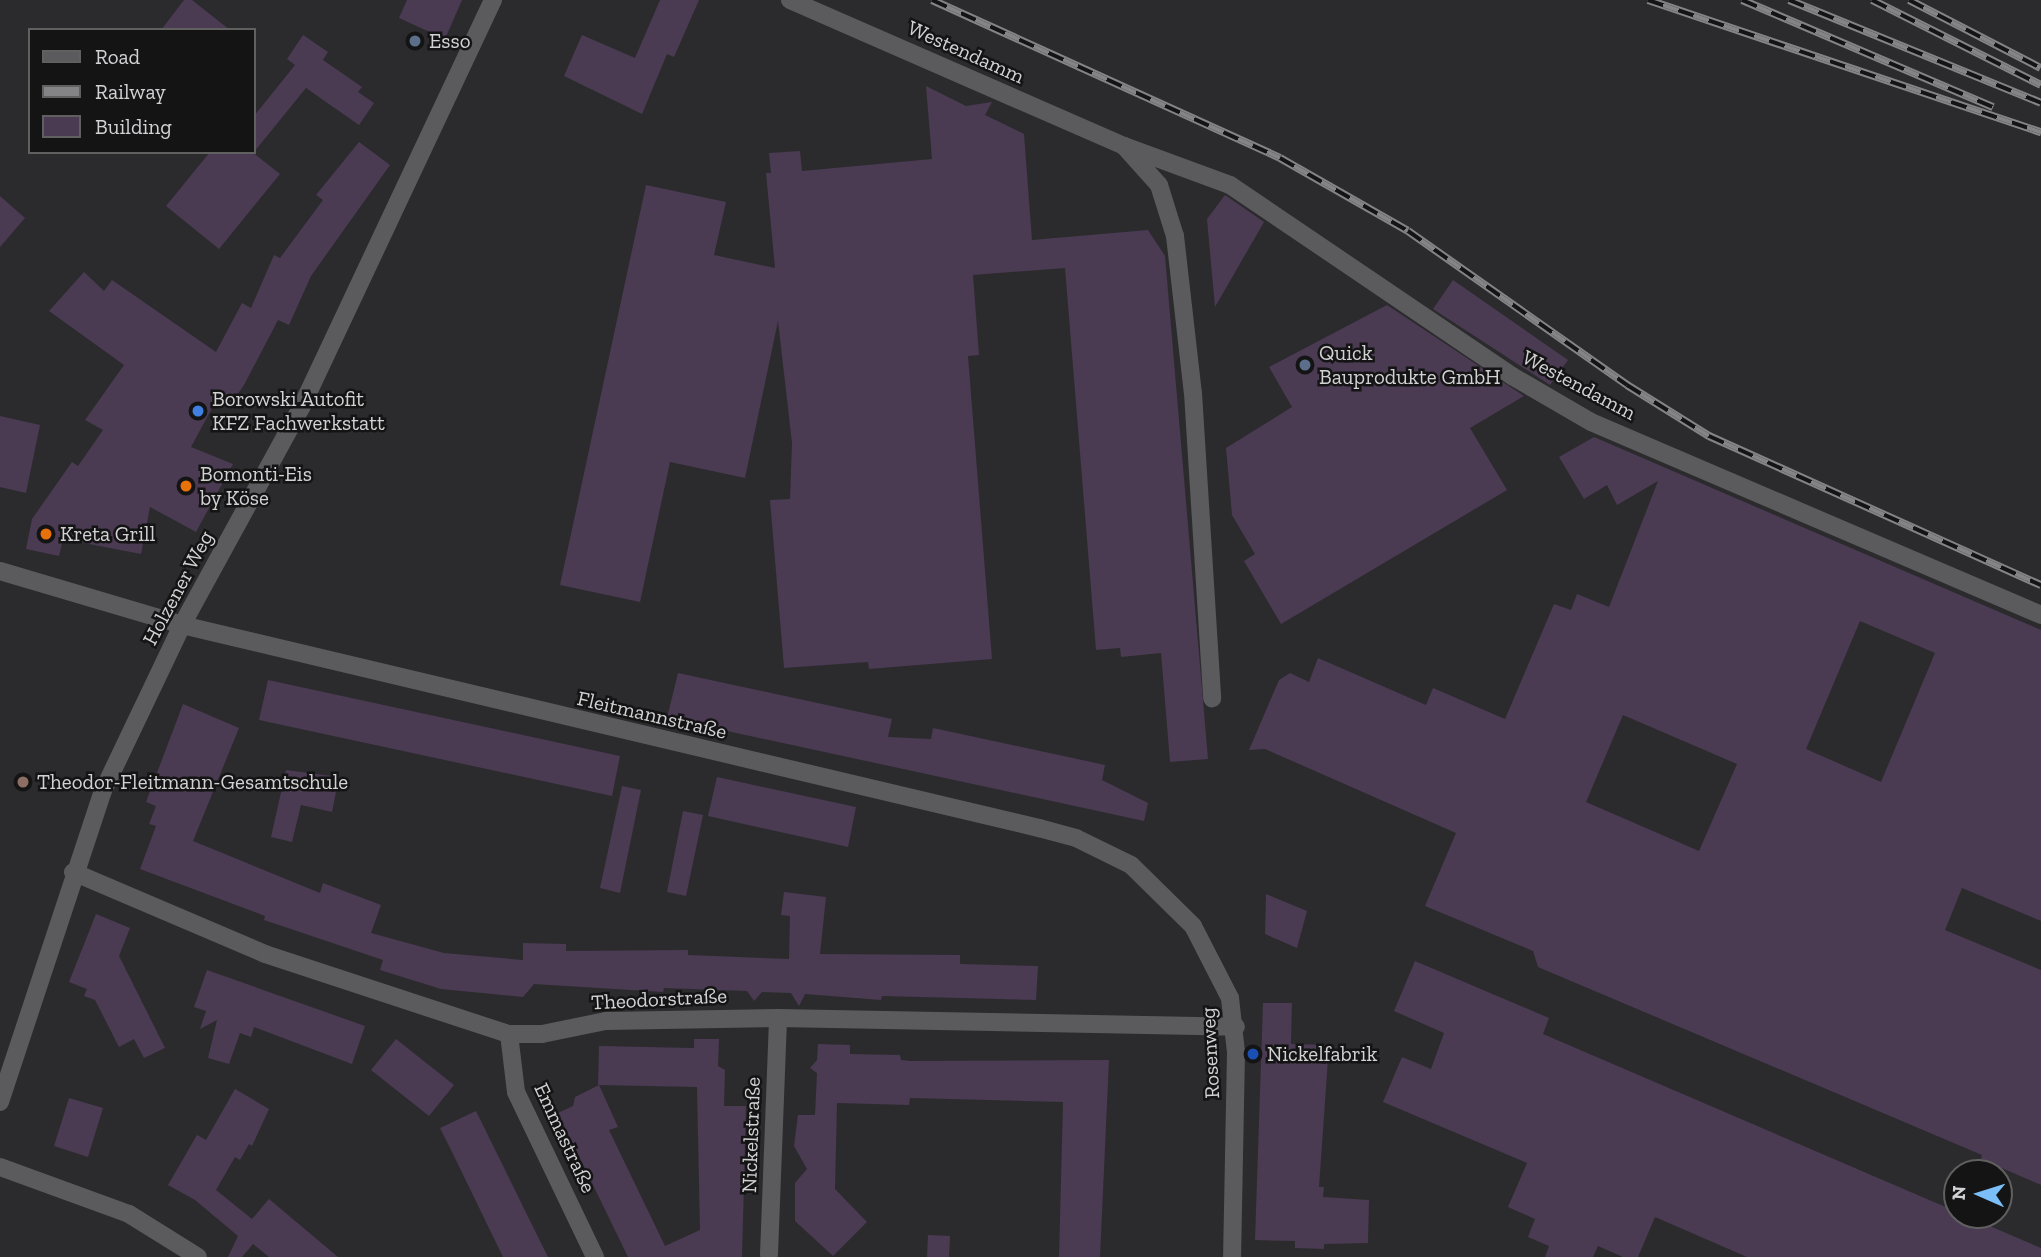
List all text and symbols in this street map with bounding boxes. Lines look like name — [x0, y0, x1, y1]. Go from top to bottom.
street label: Westendamm — [904, 15, 1028, 89]
legend — [28, 28, 256, 154]
place label: Esso — [429, 28, 471, 54]
marker: Esso — [407, 33, 423, 49]
text: Road — [95, 44, 140, 69]
text: Railway — [95, 79, 166, 104]
text: Building — [95, 114, 172, 139]
place label: Quick Bauprodukte GmbH — [1319, 340, 1501, 390]
street label: Westendamm — [1518, 344, 1640, 426]
marker: Quick Bauprodukte GmbH — [1297, 357, 1313, 373]
place label: Borowski Autofit KFZ Fachwerkstatt — [212, 386, 385, 436]
marker: Borowski Autofit KFZ Fachwerkstatt — [190, 403, 206, 419]
place label: Bomonti-Eis by Köse — [200, 461, 312, 511]
marker: Bomonti-Eis by Köse — [178, 478, 194, 494]
place label: Kreta Grill — [60, 521, 155, 547]
marker: Kreta Grill — [38, 526, 54, 542]
street label: Holzener Weg — [137, 526, 219, 650]
street label: Fleitmannstraße — [575, 686, 729, 744]
place label: Theodor-Fleitmann-Gesamtschule — [37, 769, 348, 795]
marker: Theodor-Fleitmann-Gesamtschule — [15, 774, 31, 790]
street label: Theodorstraße — [590, 983, 728, 1015]
street label: Rosenweg — [1195, 1007, 1225, 1099]
place label: Nickelfabrik — [1267, 1041, 1377, 1067]
marker: Nickelfabrik — [1245, 1046, 1261, 1062]
street label: Nickelstraße — [736, 1076, 766, 1194]
street label: Emmastraße — [529, 1079, 601, 1197]
north arrow — [1943, 1159, 2013, 1229]
text: N — [1947, 1185, 1970, 1201]

